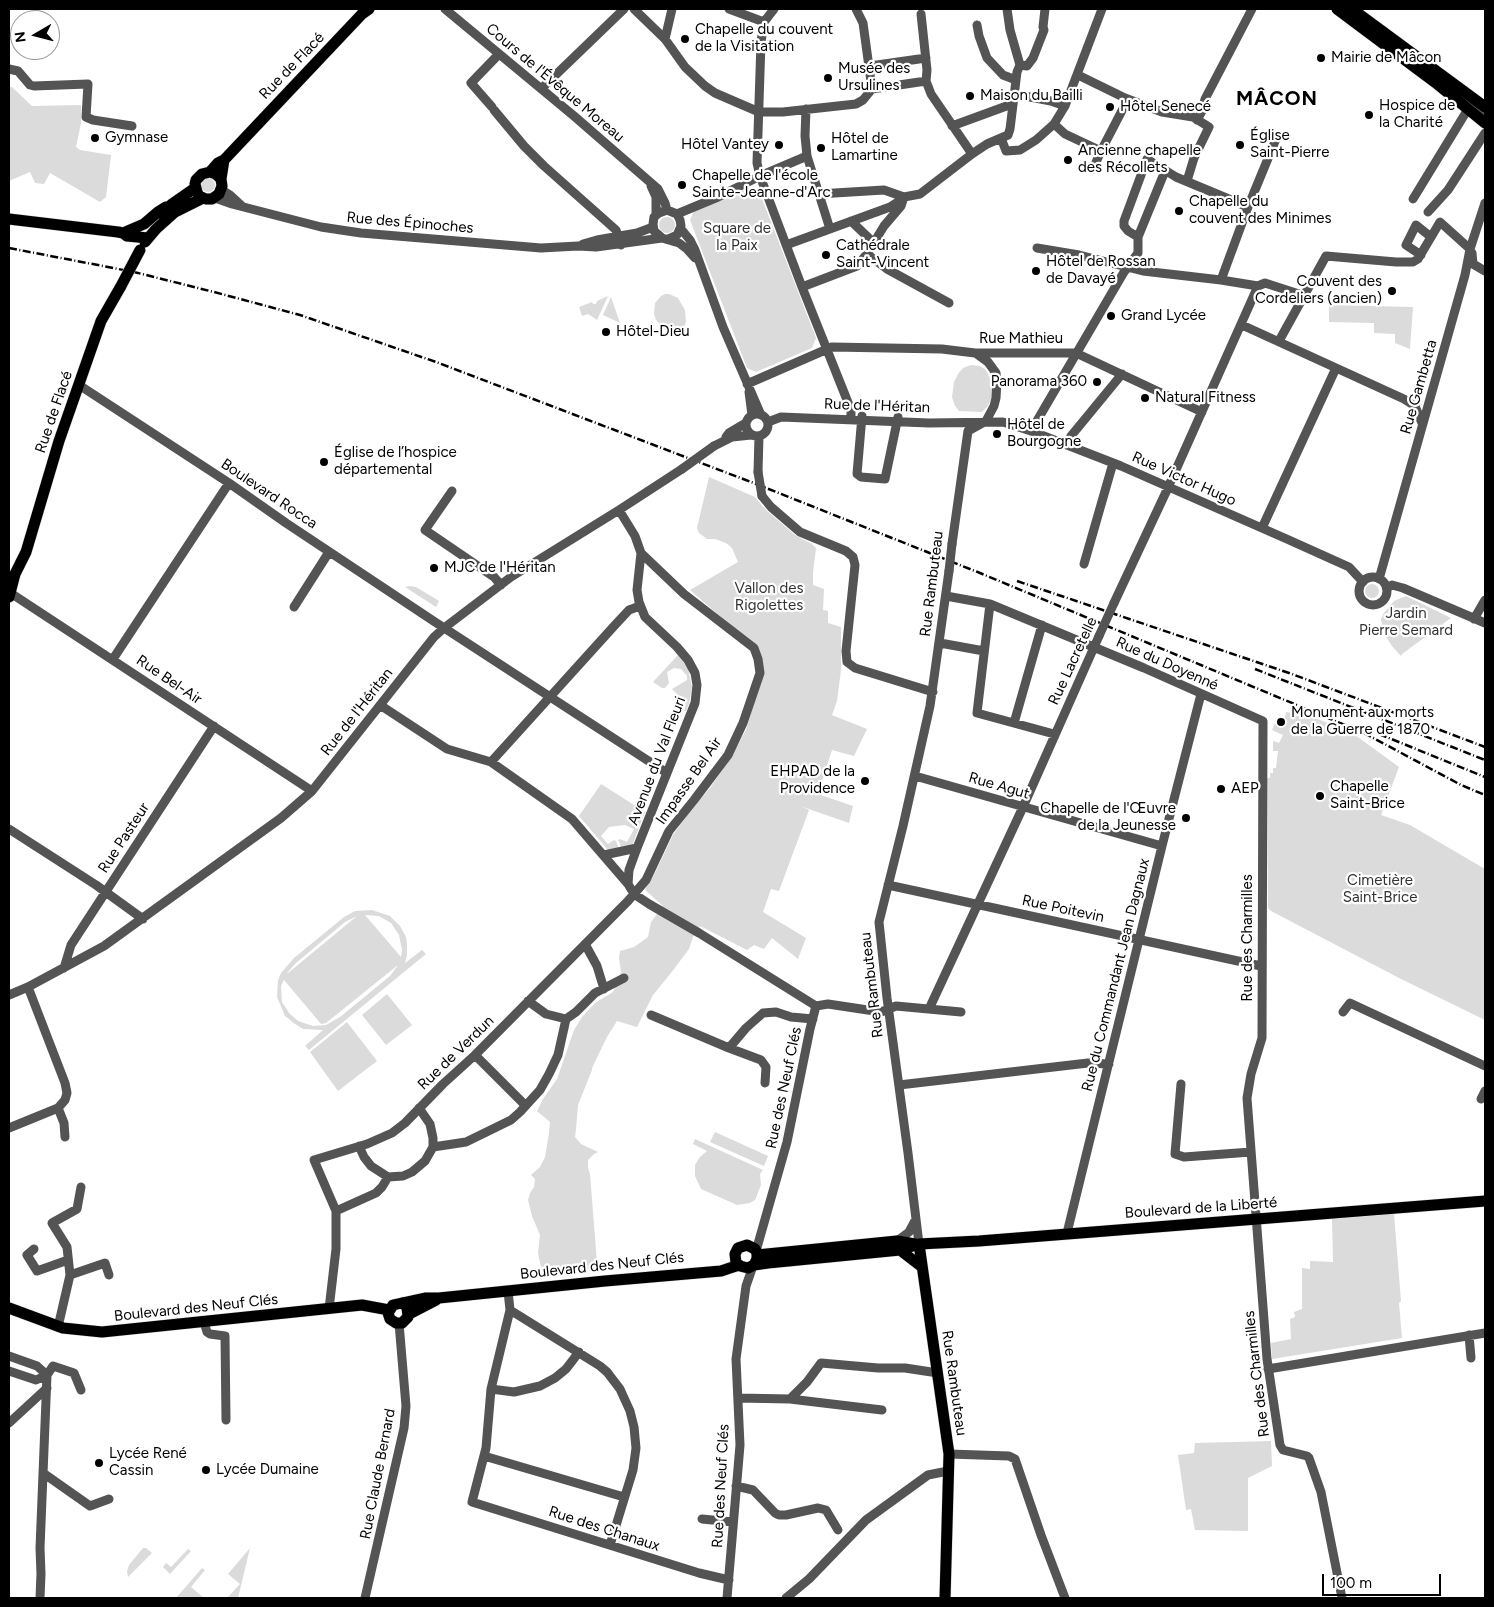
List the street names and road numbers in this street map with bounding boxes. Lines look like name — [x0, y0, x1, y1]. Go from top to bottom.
street label: Cours de l'Évêque Moreau — [482, 20, 628, 146]
street label: Rue de Flacé — [256, 29, 328, 103]
street label: Rue des Épinoches — [346, 208, 474, 238]
street label: Rue Mathieu — [979, 330, 1063, 348]
street label: Rue Gambetta — [1397, 338, 1441, 436]
street label: Rue de Flacé — [32, 369, 76, 455]
street label: Rue de l'Héritan — [824, 395, 930, 417]
street label: Rue Victor Hugo — [1129, 448, 1239, 510]
street label: Boulevard Rocca — [217, 455, 321, 533]
street label: Rue Rambuteau — [917, 530, 947, 638]
street label: Rue Lacretelle — [1045, 614, 1101, 708]
street label: Rue du Doyenné — [1113, 633, 1221, 695]
street label: Rue Bel-Air — [133, 651, 205, 709]
street label: Rue de l'Héritan — [317, 665, 397, 759]
street label: Avenue du Val Fleuri — [624, 694, 690, 828]
street label: Impasse Bel Air — [652, 734, 726, 828]
street label: Rue Agut — [966, 769, 1032, 803]
street label: Rue Pasteur — [95, 800, 153, 876]
street label: Rue du Commandant Jean Dagnaux — [1078, 857, 1154, 1093]
street label: Rue des Charmilles — [1239, 874, 1257, 1002]
street label: Rue Poitevin — [1020, 892, 1106, 926]
street label: Rue Rambuteau — [857, 931, 887, 1039]
street label: Rue de Verdun — [414, 1012, 498, 1094]
street label: Rue des Neuf Clés — [762, 1025, 806, 1151]
street label: Boulevard de la Liberté — [1124, 1194, 1278, 1222]
street label: Boulevard des Neuf Clés — [519, 1248, 685, 1284]
street label: Boulevard des Neuf Clés — [113, 1290, 279, 1326]
street label: Rue des Charmilles — [1240, 1310, 1274, 1438]
street label: Rue Rambuteau — [938, 1329, 970, 1437]
street label: Rue Claude Bernard — [356, 1407, 400, 1541]
street label: Rue des Neuf Clés — [709, 1424, 733, 1548]
street label: Rue des Chanaux — [546, 1503, 662, 1555]

